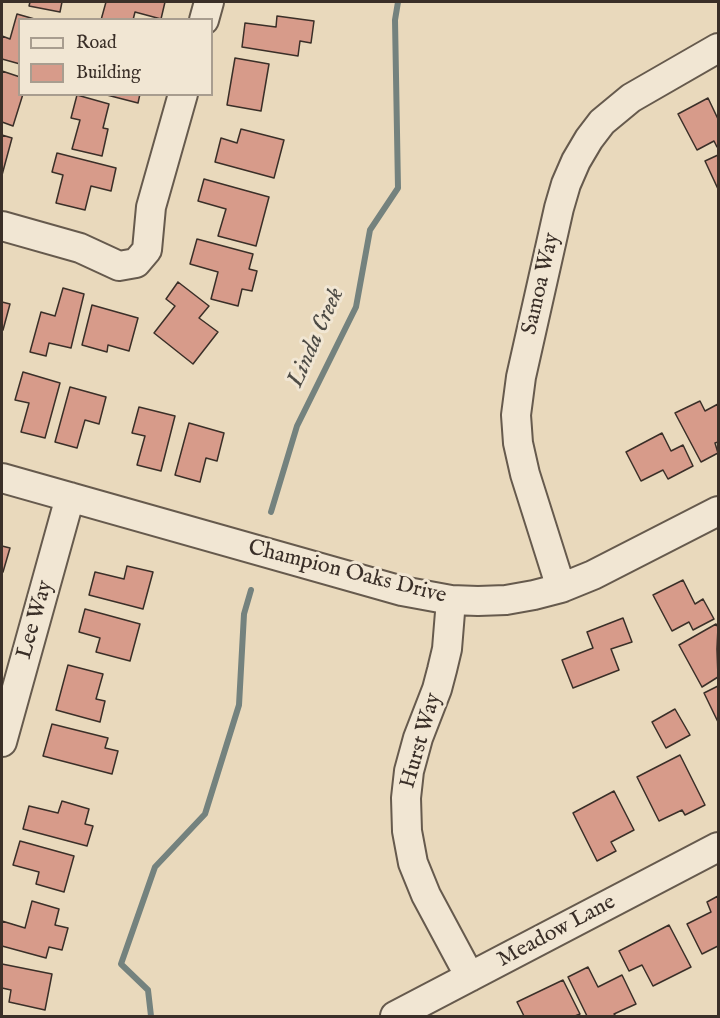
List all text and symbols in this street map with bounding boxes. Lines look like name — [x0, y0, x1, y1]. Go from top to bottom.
legend — [18, 18, 213, 96]
text: Road — [76, 32, 117, 55]
text: Building — [76, 62, 141, 85]
street label: Samoa Way — [517, 231, 567, 337]
water label: Linda Creek — [282, 284, 352, 392]
street label: Champion Oaks Drive — [245, 536, 449, 610]
street label: Lee Way — [12, 578, 60, 662]
street label: Hurst Way — [396, 690, 448, 792]
street label: Meadow Lane — [494, 890, 620, 974]

